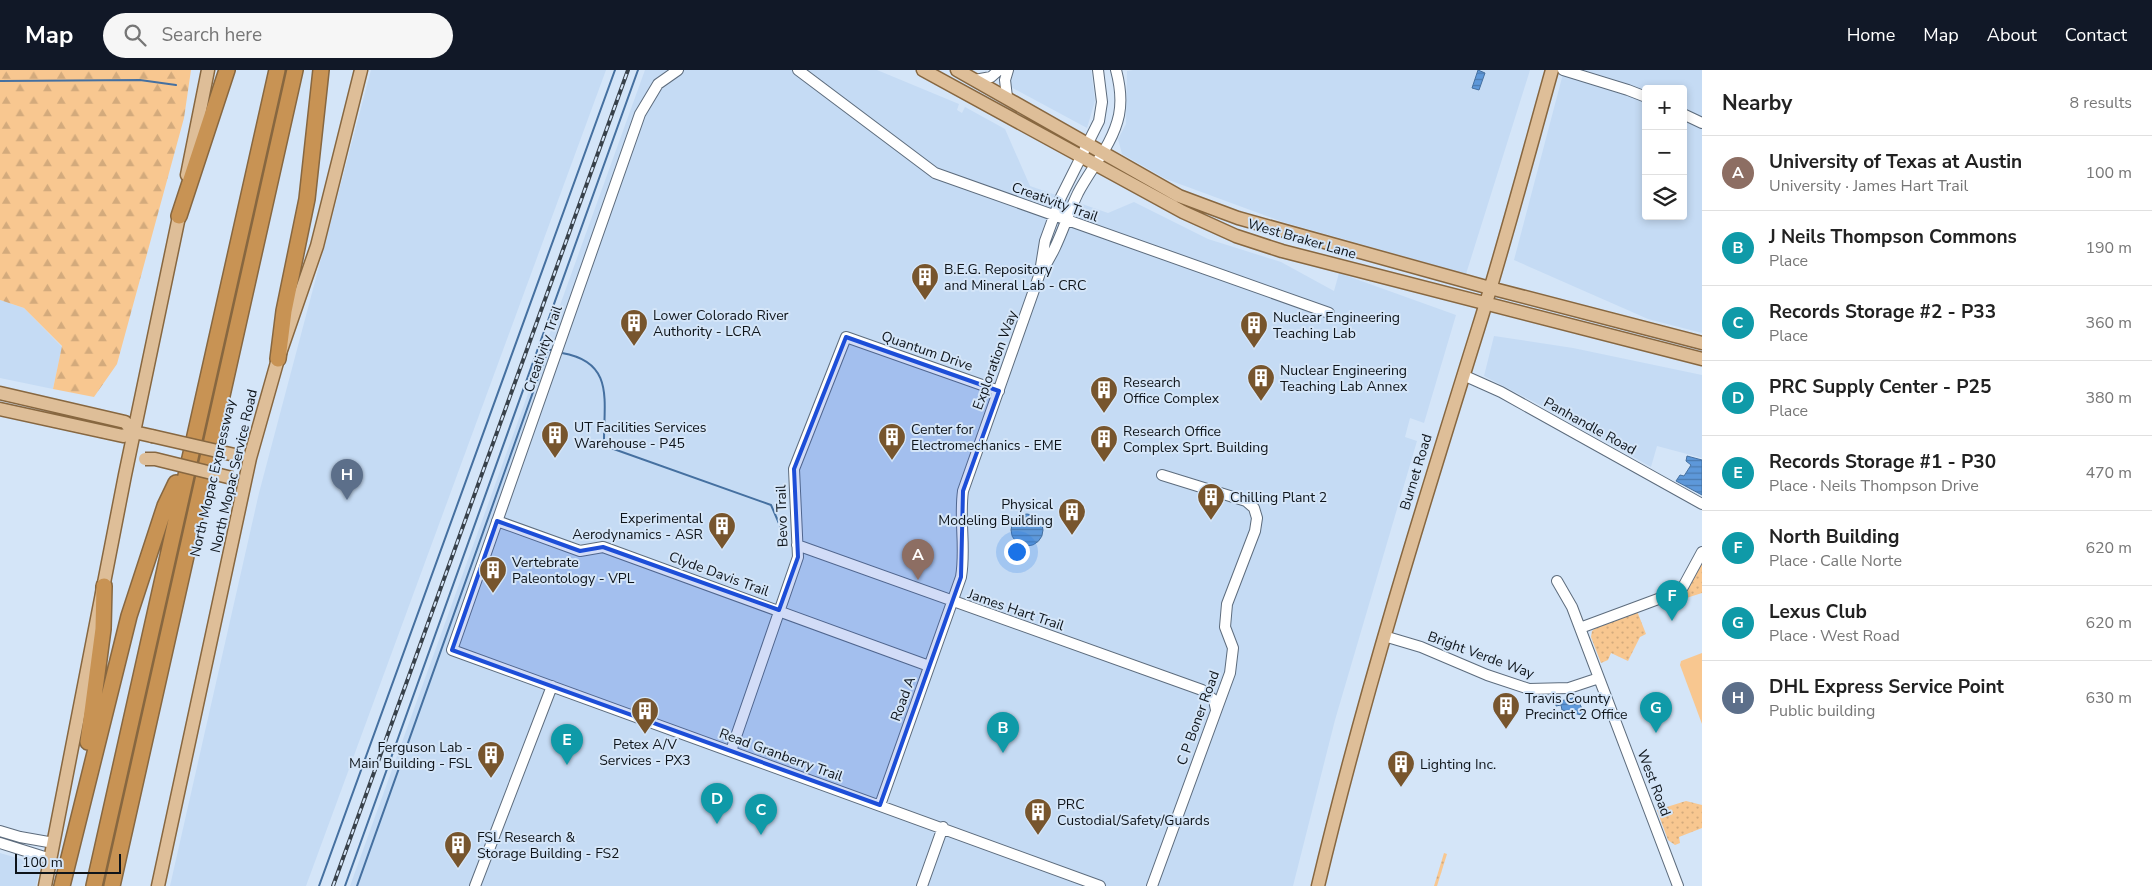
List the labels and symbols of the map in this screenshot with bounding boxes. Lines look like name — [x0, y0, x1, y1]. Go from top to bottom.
street label: Creativity Trail — [1009, 178, 1102, 227]
street label: West Braker Lane — [1245, 214, 1359, 264]
place label: B.E.G. Repository and Mineral Lab - CRC — [944, 260, 1086, 295]
building icon: B.E.G. Repository and Mineral Lab - CRC — [910, 262, 940, 301]
street label: Creativity Trail — [519, 302, 567, 395]
place label: Lower Colorado River Authority - LCRA — [653, 306, 789, 341]
street label: Exploration Way — [968, 307, 1022, 412]
building icon: Lower Colorado River Authority - LCRA — [619, 308, 649, 347]
place label: Nuclear Engineering Teaching Lab — [1273, 308, 1400, 343]
building icon: Nuclear Engineering Teaching Lab — [1239, 310, 1269, 349]
street label: Quantum Drive — [879, 326, 975, 376]
place label: Nuclear Engineering Teaching Lab Annex — [1280, 361, 1408, 396]
building icon: Nuclear Engineering Teaching Lab Annex — [1246, 363, 1276, 402]
place label: Research Office Complex — [1123, 373, 1220, 408]
building icon: Research Office Complex — [1089, 375, 1119, 414]
street label: North Mopac Service Road — [206, 387, 262, 555]
street label: Panhandle Road — [1540, 393, 1640, 459]
street label: North Mopac Expressway — [186, 397, 241, 559]
place label: UT Facilities Services Warehouse - P45 — [574, 418, 707, 453]
building icon: UT Facilities Services Warehouse - P45 — [540, 420, 570, 459]
place label: Center for Electromechanics - EME — [911, 420, 1062, 455]
building icon: Center for Electromechanics - EME — [877, 422, 907, 461]
place label: Research Office Complex Sprt. Building — [1123, 422, 1269, 457]
building icon: Research Office Complex Sprt. Building — [1089, 424, 1119, 463]
street label: Burnet Road — [1395, 432, 1437, 512]
pin: H — [331, 459, 363, 500]
building icon: Chilling Plant 2 — [1196, 482, 1226, 521]
street label: Bevo Trail — [771, 484, 793, 548]
place label: Chilling Plant 2 — [1230, 488, 1327, 507]
place label: Physical Modeling Building — [938, 495, 1054, 530]
building icon: Physical Modeling Building — [1057, 497, 1087, 536]
place label: Experimental Aerodynamics - ASR — [572, 509, 704, 544]
building icon: Experimental Aerodynamics - ASR — [707, 511, 737, 550]
pin: A — [902, 539, 934, 580]
your location — [1004, 539, 1030, 565]
street label: Clyde Davis Trail — [666, 547, 773, 601]
place label: Vertebrate Paleontology - VPL — [511, 553, 635, 588]
building icon: Vertebrate Paleontology - VPL — [478, 555, 508, 594]
pin: F — [1656, 580, 1688, 621]
street label: James Hart Trail — [964, 584, 1068, 636]
street label: Bright Verde Way — [1425, 627, 1538, 683]
street label: C P Boner Road — [1172, 668, 1224, 768]
street label: Road A — [886, 674, 920, 724]
place label: Travis County Precinct 2 Office — [1525, 689, 1628, 724]
building icon: Travis County Precinct 2 Office — [1491, 691, 1521, 730]
pin: G — [1640, 692, 1672, 733]
building icon: Petex A/V Services - PX3 — [630, 696, 660, 735]
pin: B — [987, 712, 1019, 753]
pin: E — [551, 724, 583, 765]
street label: Read Granberry Trail — [717, 724, 846, 786]
place label: Petex A/V Services - PX3 — [599, 735, 691, 770]
place label: Ferguson Lab - Main Building - FSL — [349, 738, 472, 773]
building icon: Ferguson Lab - Main Building - FSL — [476, 740, 506, 779]
street label: West Road — [1633, 747, 1675, 819]
building icon: Lighting Inc. — [1386, 749, 1416, 788]
place label: Lighting Inc. — [1420, 755, 1496, 774]
pin: D — [701, 783, 733, 824]
pin: C — [745, 794, 777, 835]
place label: PRC Custodial/Safety/Guards — [1057, 795, 1210, 830]
building icon: PRC Custodial/Safety/Guards — [1023, 797, 1053, 836]
place label: FSL Research & Storage Building - FS2 — [477, 828, 620, 863]
building icon: FSL Research & Storage Building - FS2 — [443, 830, 473, 869]
scale bar — [15, 851, 121, 874]

